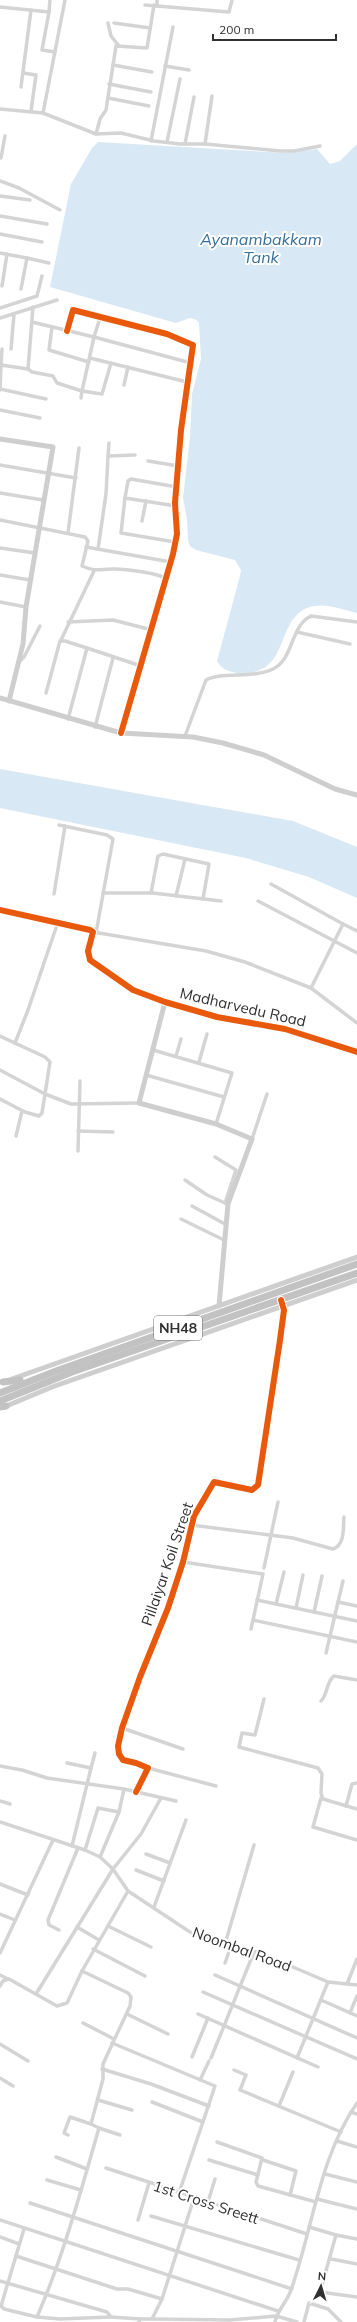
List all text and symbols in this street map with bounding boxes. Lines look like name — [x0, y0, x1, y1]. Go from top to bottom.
scale bar — [213, 16, 336, 42]
text: 200 m — [219, 22, 254, 37]
water label: Ayanambakkam Tank — [199, 229, 322, 267]
street label: Madharvedu Road — [178, 983, 308, 1031]
road number: NH48 — [154, 1316, 202, 1340]
street label: Pillaiyar Koil Street — [137, 1500, 197, 1628]
street label: Noombal Road — [190, 1922, 294, 1976]
street label: 1st Cross Sreett — [151, 2176, 261, 2228]
north arrow — [301, 2266, 341, 2306]
text: N — [317, 2269, 327, 2283]

